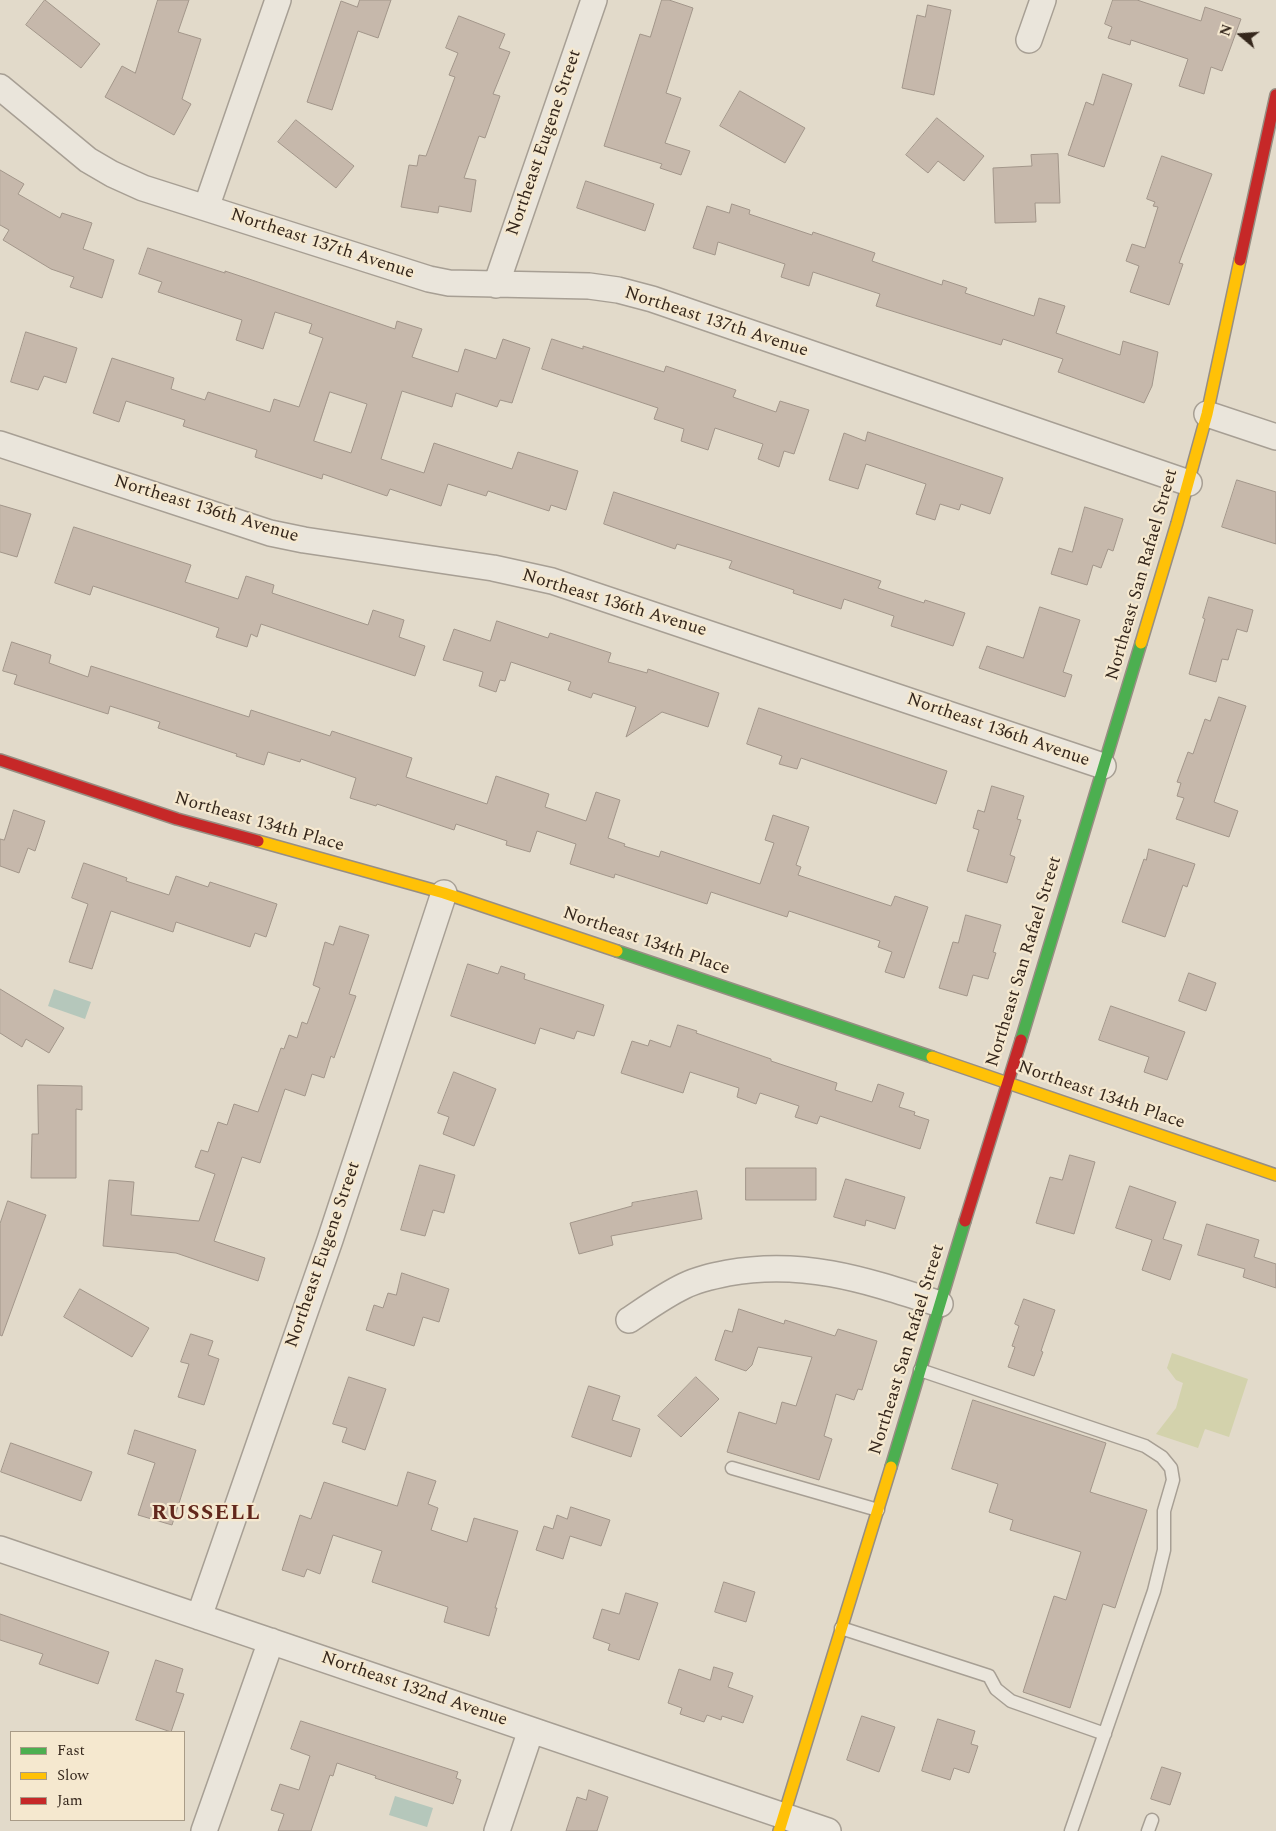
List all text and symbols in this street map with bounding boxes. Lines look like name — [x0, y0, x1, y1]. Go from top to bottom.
north arrow — [1216, 10, 1266, 60]
text: N — [1215, 22, 1238, 39]
street label: Northeast Eugene Street — [503, 47, 587, 239]
street label: Northeast 137th Avenue — [227, 205, 417, 285]
street label: Northeast 137th Avenue — [621, 283, 811, 363]
street label: Northeast San Rafael Street — [1102, 467, 1184, 683]
street label: Northeast 136th Avenue — [111, 472, 301, 548]
street label: Northeast 136th Avenue — [519, 566, 709, 642]
street label: Northeast 136th Avenue — [904, 690, 1092, 772]
street label: Northeast 134th Place — [172, 788, 346, 858]
street label: Northeast San Rafael Street — [983, 854, 1067, 1070]
street label: Northeast 134th Place — [560, 903, 732, 981]
street label: Northeast 134th Place — [1015, 1057, 1187, 1135]
street label: Northeast Eugene Street — [282, 1159, 366, 1351]
street label: Northeast San Rafael Street — [866, 1242, 950, 1458]
district label: RUSSELL — [150, 1502, 262, 1528]
street label: Northeast 132nd Avenue — [318, 1648, 510, 1732]
legend — [10, 1731, 185, 1821]
text: Fast — [57, 1739, 85, 1762]
text: Slow — [57, 1764, 89, 1787]
text: Jam — [57, 1789, 83, 1812]

